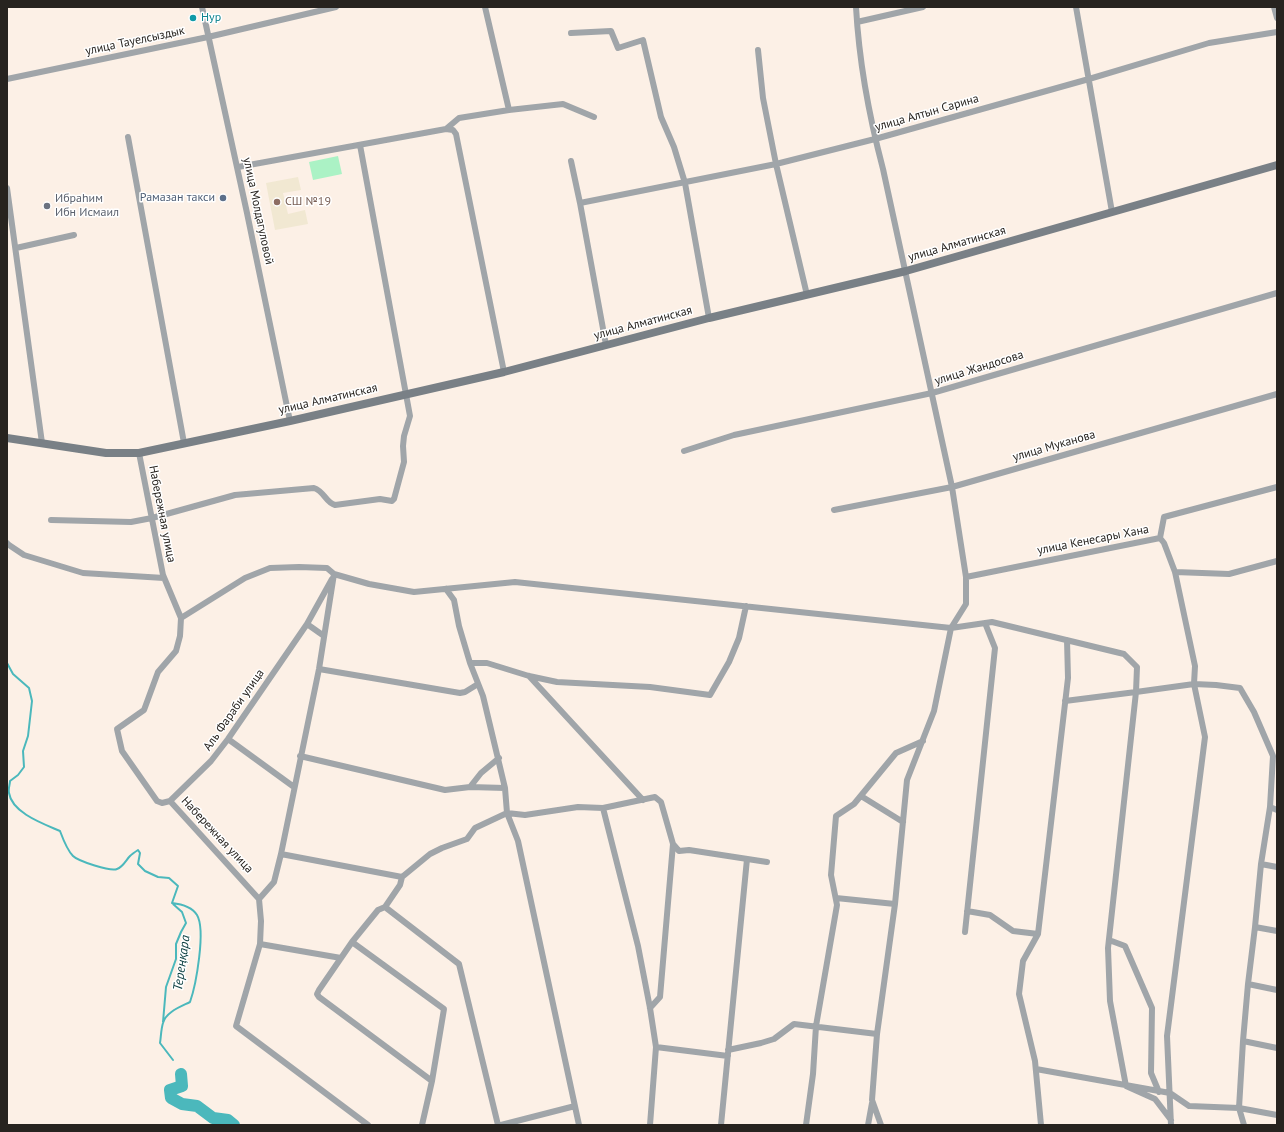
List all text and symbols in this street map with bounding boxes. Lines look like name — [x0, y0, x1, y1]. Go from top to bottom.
place label: Нур — [201, 11, 221, 25]
marker: Нур — [188, 13, 198, 23]
street label: улица Тауелсыздык — [84, 23, 186, 59]
street label: улица Алтын Сарина — [873, 91, 981, 135]
street label: улица Молдагуловой — [240, 156, 276, 266]
place label: Рамазан такси — [140, 191, 215, 205]
place label: Ибраһим Ибн Исмаил — [55, 192, 119, 220]
marker: Рамазан такси — [218, 193, 228, 203]
place label: СШ №19 — [285, 195, 331, 209]
marker: СШ №19 — [272, 197, 282, 207]
marker: Ибраһим Ибн Исмаил — [42, 201, 52, 211]
street label: улица Алматинская — [906, 223, 1008, 265]
street label: улица Алматинская — [592, 303, 694, 343]
street label: улица Жандосова — [933, 348, 1025, 388]
street label: улица Алматинская — [277, 381, 379, 417]
street label: улица Муканова — [1011, 427, 1097, 465]
street label: Набережная улица — [146, 464, 178, 564]
street label: улица Кенесары Хана — [1036, 522, 1150, 558]
street label: Аль Фараби улица — [201, 666, 267, 754]
street label: Набережная улица — [178, 794, 256, 876]
water label: Тереңқара — [170, 934, 194, 992]

